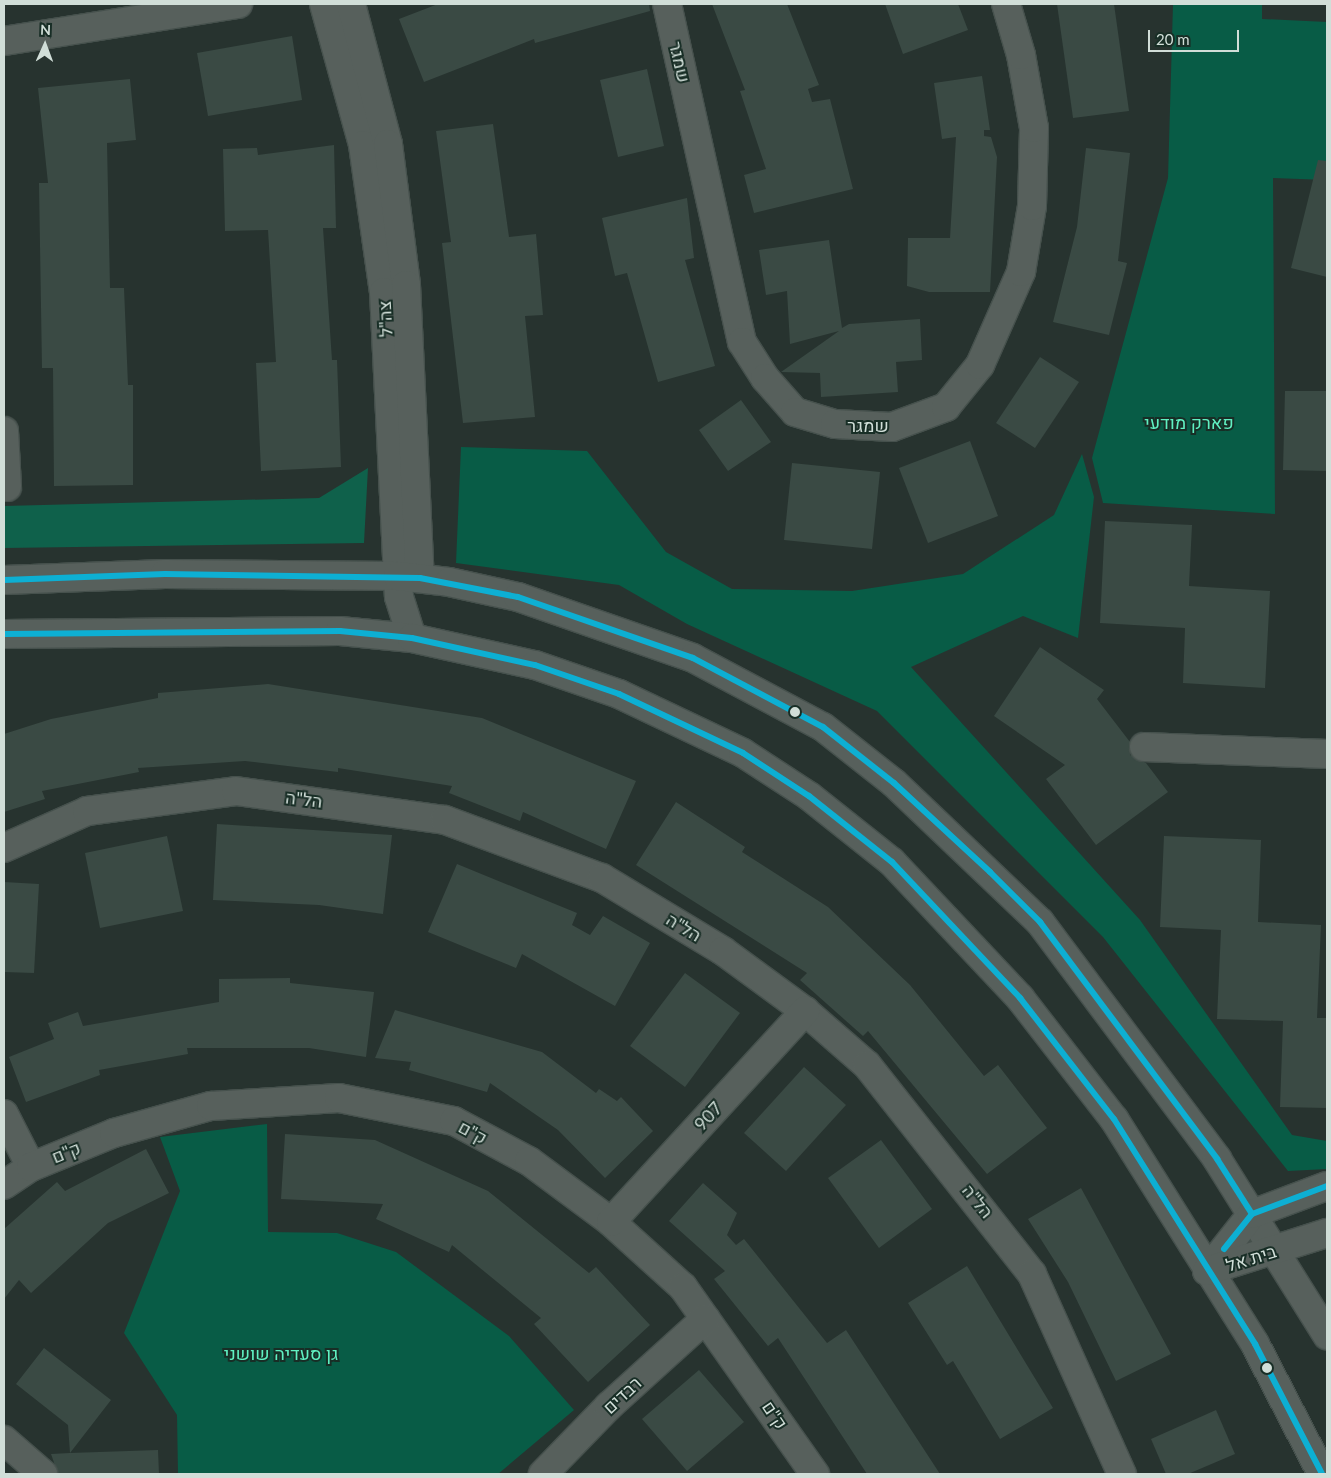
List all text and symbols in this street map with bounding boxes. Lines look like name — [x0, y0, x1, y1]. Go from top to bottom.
north arrow — [20, 20, 70, 70]
scale bar — [1151, 20, 1242, 52]
text: N — [40, 21, 51, 38]
text: 20 m — [1156, 30, 1190, 48]
street label: שמגר — [665, 39, 695, 85]
street label: צה"ל — [373, 300, 397, 338]
park label: פארק מודעי — [1144, 411, 1234, 433]
street label: שמגר — [847, 414, 889, 436]
unlabelled marker — [790, 707, 800, 717]
street label: הל"ה — [284, 786, 324, 812]
street label: הל"ה — [663, 908, 705, 946]
street label: 907 — [689, 1097, 727, 1135]
street label: ק"ם — [455, 1116, 491, 1148]
street label: ק"ם — [48, 1136, 84, 1168]
street label: הל"ה — [958, 1180, 998, 1222]
street label: בית אל — [1223, 1240, 1279, 1276]
park label: גן סעדיה שושני — [224, 1342, 338, 1364]
unlabelled marker — [1262, 1363, 1272, 1373]
street label: רבדים — [598, 1372, 646, 1418]
street label: ק"ם — [758, 1397, 792, 1433]

